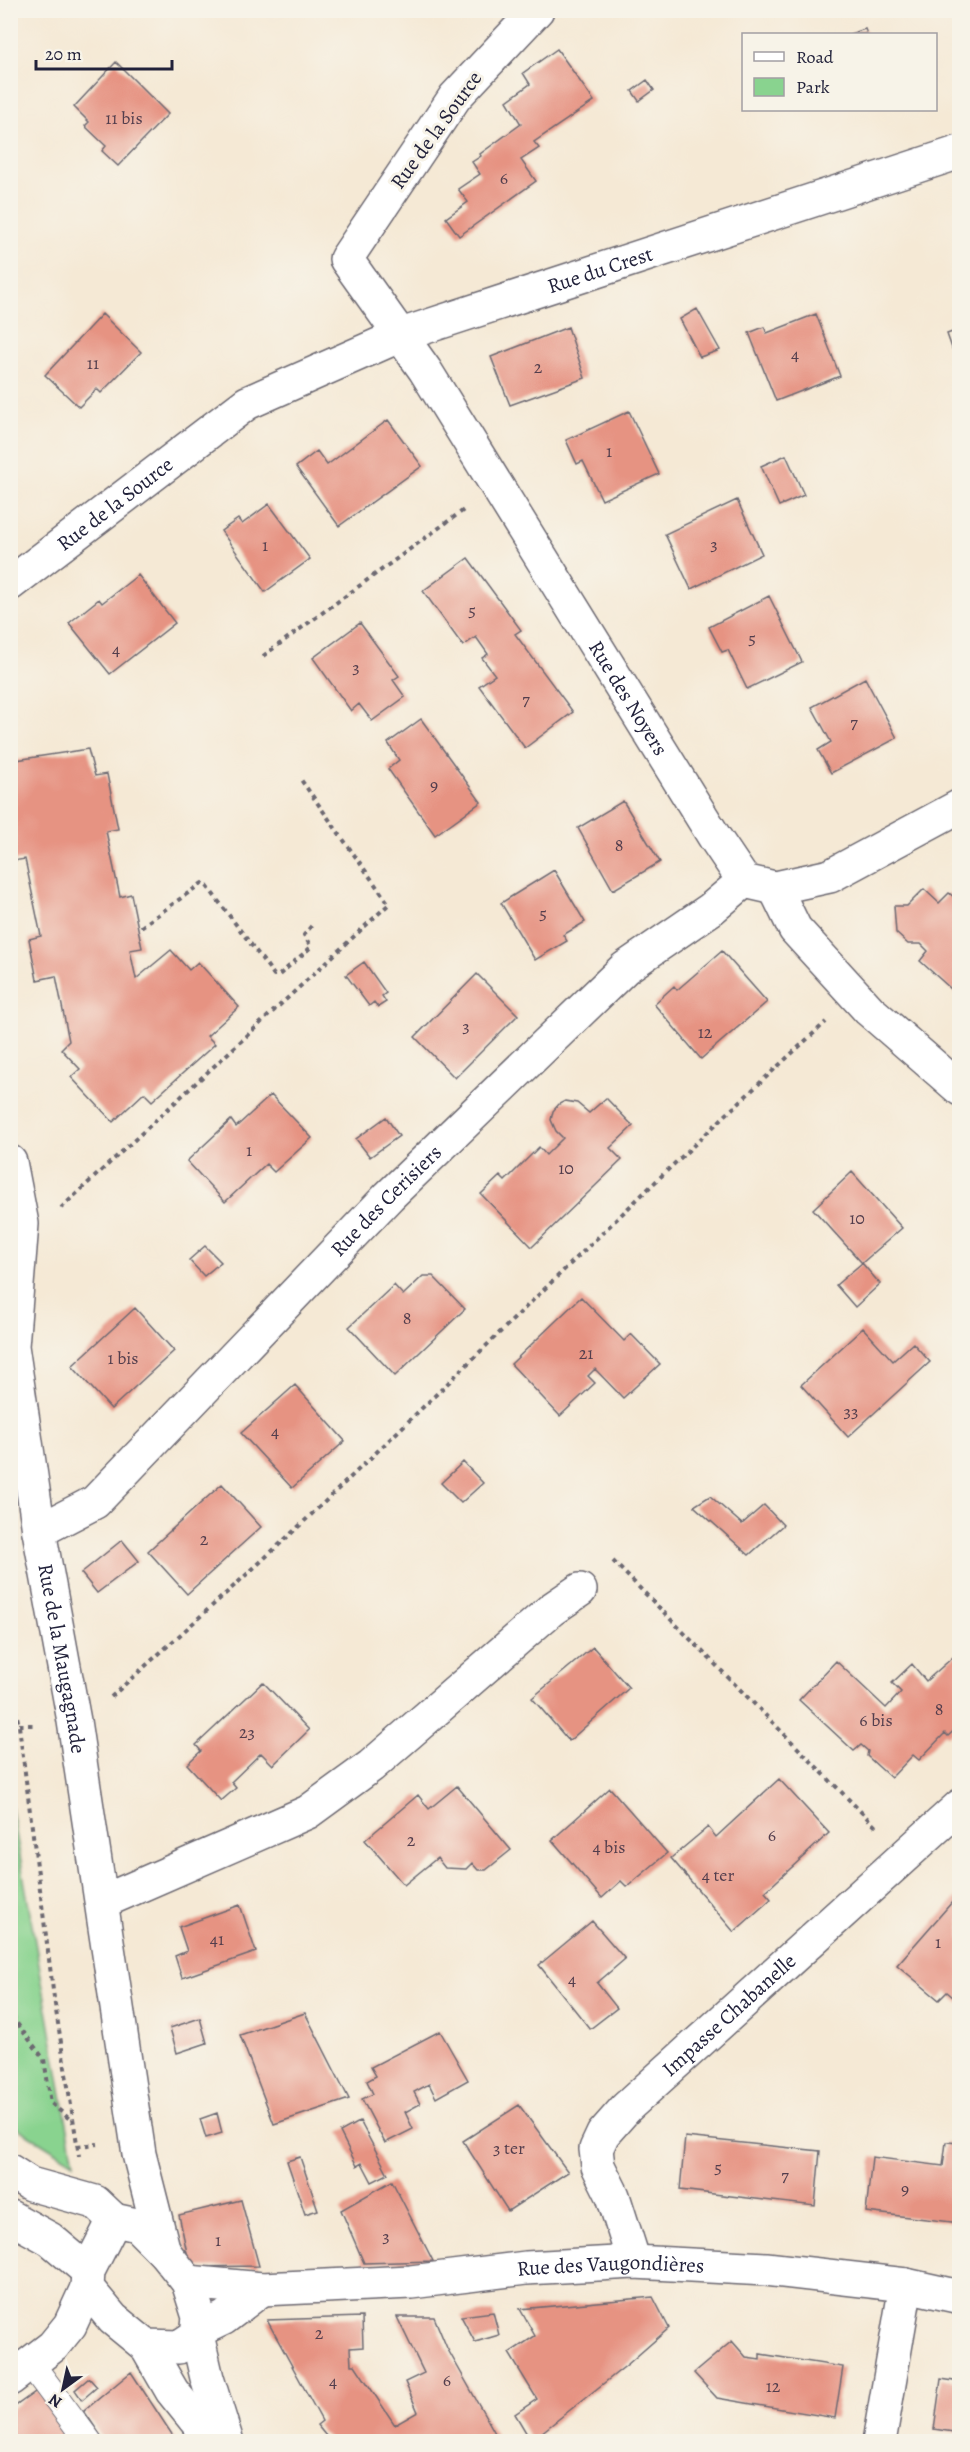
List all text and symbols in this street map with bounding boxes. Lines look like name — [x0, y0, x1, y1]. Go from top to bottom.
scale bar — [36, 33, 172, 71]
legend — [742, 33, 937, 111]
text: 20 m — [45, 42, 82, 66]
text: Road — [796, 45, 834, 69]
street label: Rue de la Source — [384, 65, 488, 195]
text: Park — [796, 75, 830, 99]
house number: 11 bis — [105, 106, 143, 130]
house number: 6 — [500, 166, 508, 190]
street label: Rue du Crest — [544, 239, 656, 300]
house number: 4 — [791, 342, 799, 366]
house number: 11 — [87, 351, 99, 375]
house number: 2 — [534, 355, 543, 379]
house number: 1 — [606, 439, 612, 463]
street label: Rue de la Source — [51, 450, 179, 557]
house number: 3 — [710, 532, 718, 556]
house number: 1 — [262, 533, 268, 557]
house number: 5 — [468, 598, 476, 622]
house number: 5 — [748, 626, 756, 650]
street label: Rue des Noyers — [582, 635, 674, 761]
house number: 4 — [112, 637, 120, 661]
house number: 3 — [352, 655, 360, 679]
house number: 7 — [522, 687, 530, 711]
house number: 7 — [850, 710, 858, 734]
house number: 9 — [430, 773, 438, 797]
house number: 8 — [615, 833, 623, 857]
house number: 5 — [539, 901, 547, 925]
house number: 3 — [462, 1014, 470, 1038]
house number: 12 — [698, 1020, 713, 1044]
house number: 1 — [246, 1138, 252, 1162]
street label: Rue des Cerisiers — [324, 1139, 448, 1263]
house number: 10 — [558, 1156, 574, 1180]
house number: 10 — [849, 1206, 865, 1230]
house number: 8 — [403, 1306, 411, 1330]
house number: 21 — [579, 1341, 593, 1365]
house number: 1 bis — [107, 1346, 139, 1370]
house number: 33 — [844, 1399, 858, 1423]
house number: 4 — [271, 1419, 279, 1443]
house number: 2 — [200, 1527, 209, 1551]
street label: Rue de la Maugagnade — [31, 1561, 93, 1755]
house number: 8 — [935, 1697, 943, 1721]
house number: 6 bis — [859, 1708, 893, 1732]
house number: 23 — [239, 1720, 255, 1744]
house number: 6 — [768, 1823, 776, 1847]
house number: 2 — [407, 1828, 416, 1852]
house number: 4 bis — [592, 1835, 626, 1859]
house number: 4 ter — [702, 1863, 734, 1887]
house number: 41 — [210, 1927, 224, 1951]
house number: 1 — [935, 1930, 941, 1954]
street label: Impasse Chabanelle — [656, 1947, 802, 2083]
house number: 4 — [568, 1967, 576, 1991]
house number: 3 ter — [493, 2136, 525, 2160]
house number: 5 — [714, 2155, 722, 2179]
house number: 7 — [781, 2163, 789, 2187]
house number: 9 — [901, 2177, 909, 2201]
house number: 3 — [382, 2224, 390, 2248]
house number: 1 — [215, 2228, 221, 2252]
street label: Rue des Vaugondières — [515, 2248, 705, 2283]
house number: 2 — [315, 2321, 324, 2345]
north arrow — [33, 2359, 93, 2419]
house number: 6 — [443, 2368, 451, 2392]
house number: 4 — [329, 2369, 337, 2393]
house number: 12 — [766, 2374, 781, 2398]
text: N — [44, 2388, 66, 2413]

